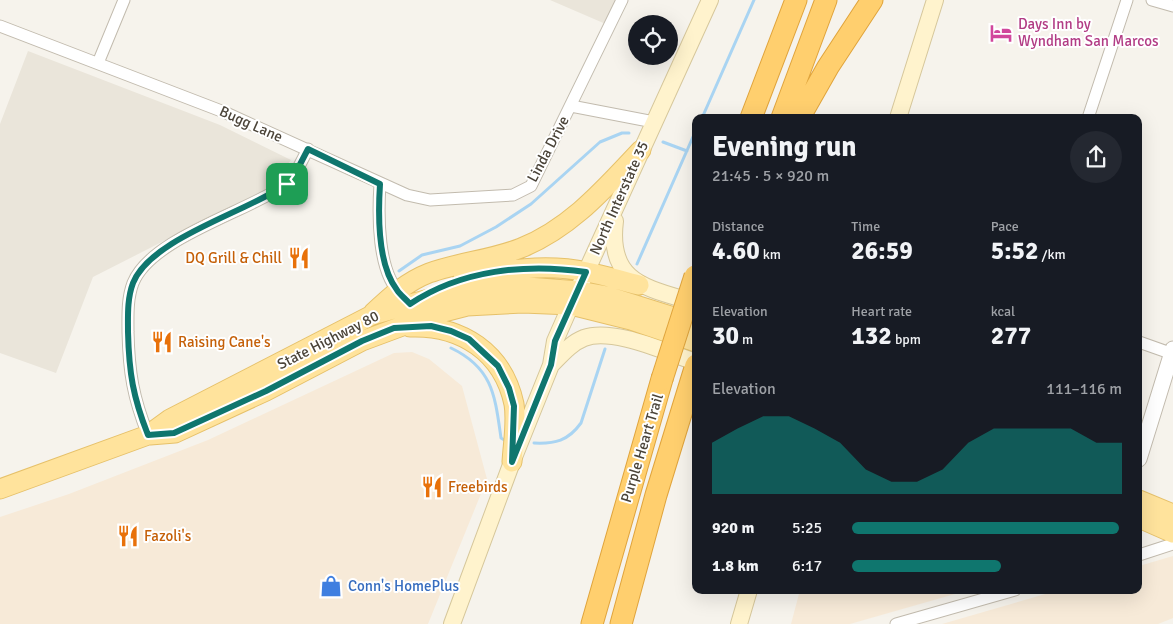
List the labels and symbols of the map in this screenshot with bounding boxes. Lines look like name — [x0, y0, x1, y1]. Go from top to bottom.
place label: Days Inn by Wyndham San Marcos — [1018, 15, 1159, 50]
hotel icon: Days Inn by Wyndham San Marcos — [988, 20, 1014, 46]
street label: Bugg Lane — [217, 102, 285, 146]
street label: Linda Drive — [523, 113, 573, 185]
street label: North Interstate 35 — [586, 138, 652, 258]
pin — [266, 163, 308, 205]
restaurant icon: DQ Grill & Chill — [286, 245, 312, 271]
place label: DQ Grill & Chill — [185, 249, 282, 267]
street label: State Highway 80 — [274, 307, 382, 373]
restaurant icon: Raising Cane's — [149, 329, 175, 355]
place label: Raising Cane's — [178, 333, 271, 351]
street label: Purple Heart Trail — [617, 391, 667, 505]
restaurant icon: Freebirds — [419, 474, 445, 500]
place label: Freebirds — [448, 478, 508, 496]
restaurant icon: Fazoli's — [115, 523, 141, 549]
place label: Fazoli's — [144, 527, 192, 545]
shop icon: Conn's HomePlus — [318, 573, 344, 599]
place label: Conn's HomePlus — [348, 577, 459, 595]

